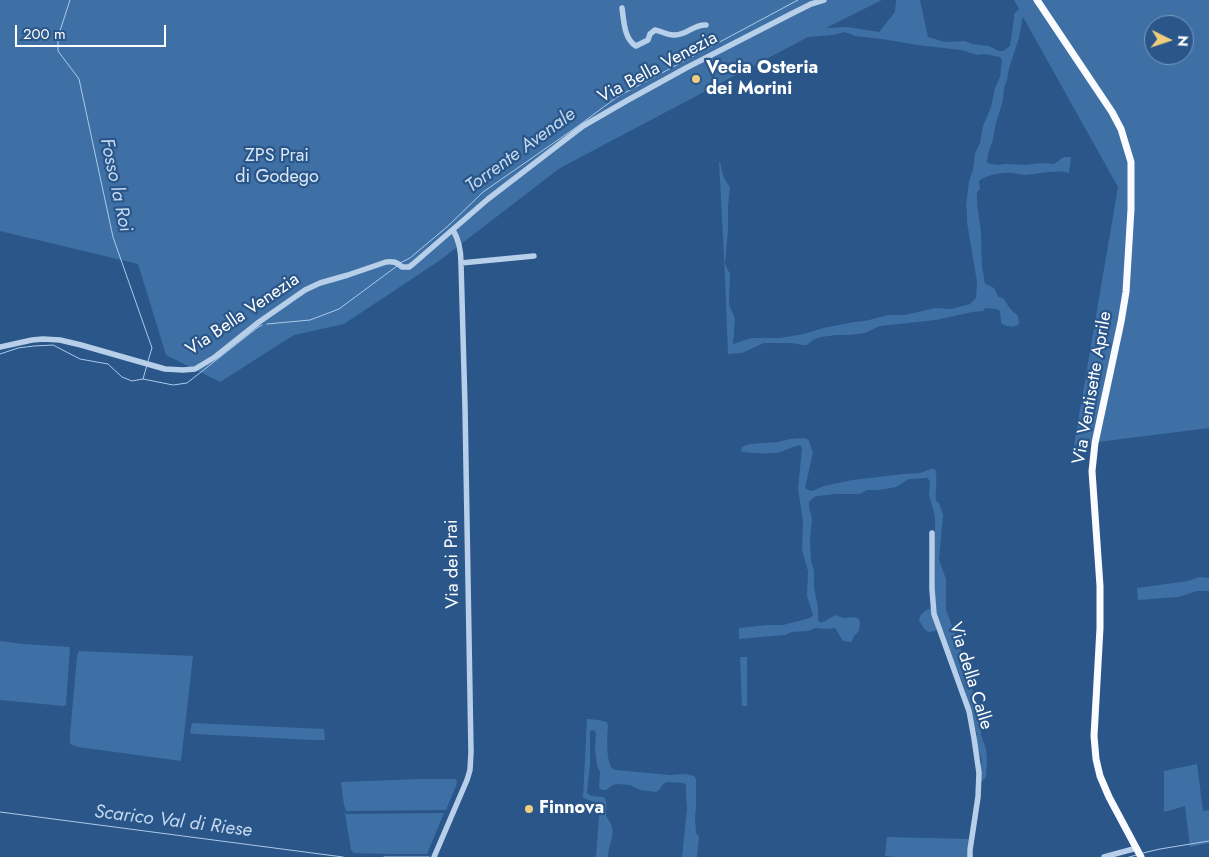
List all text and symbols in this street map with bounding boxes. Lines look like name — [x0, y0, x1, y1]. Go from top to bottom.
scale bar — [18, 15, 169, 47]
north arrow — [1144, 15, 1194, 65]
text: 200 m — [23, 23, 66, 45]
street label: Via Bella Venezia — [595, 27, 721, 109]
text: N — [1173, 35, 1193, 47]
place label: Vecia Osteria dei Morini — [706, 58, 818, 100]
marker: Vecia Osteria dei Morini — [690, 73, 702, 85]
water label: Torrente Avenale — [462, 103, 580, 199]
water label: Fosso la Roi — [94, 136, 136, 234]
park label: ZPS Prai di Godego — [235, 146, 319, 188]
street label: Via Bella Venezia — [182, 269, 304, 361]
street label: Via Ventisette Aprile — [1069, 310, 1117, 466]
street label: Via dei Prai — [441, 519, 465, 609]
street label: Via della Calle — [943, 620, 997, 732]
place label: Finnova — [539, 798, 604, 820]
water label: Scarico Val di Riese — [93, 801, 253, 843]
marker: Finnova — [523, 803, 535, 815]

